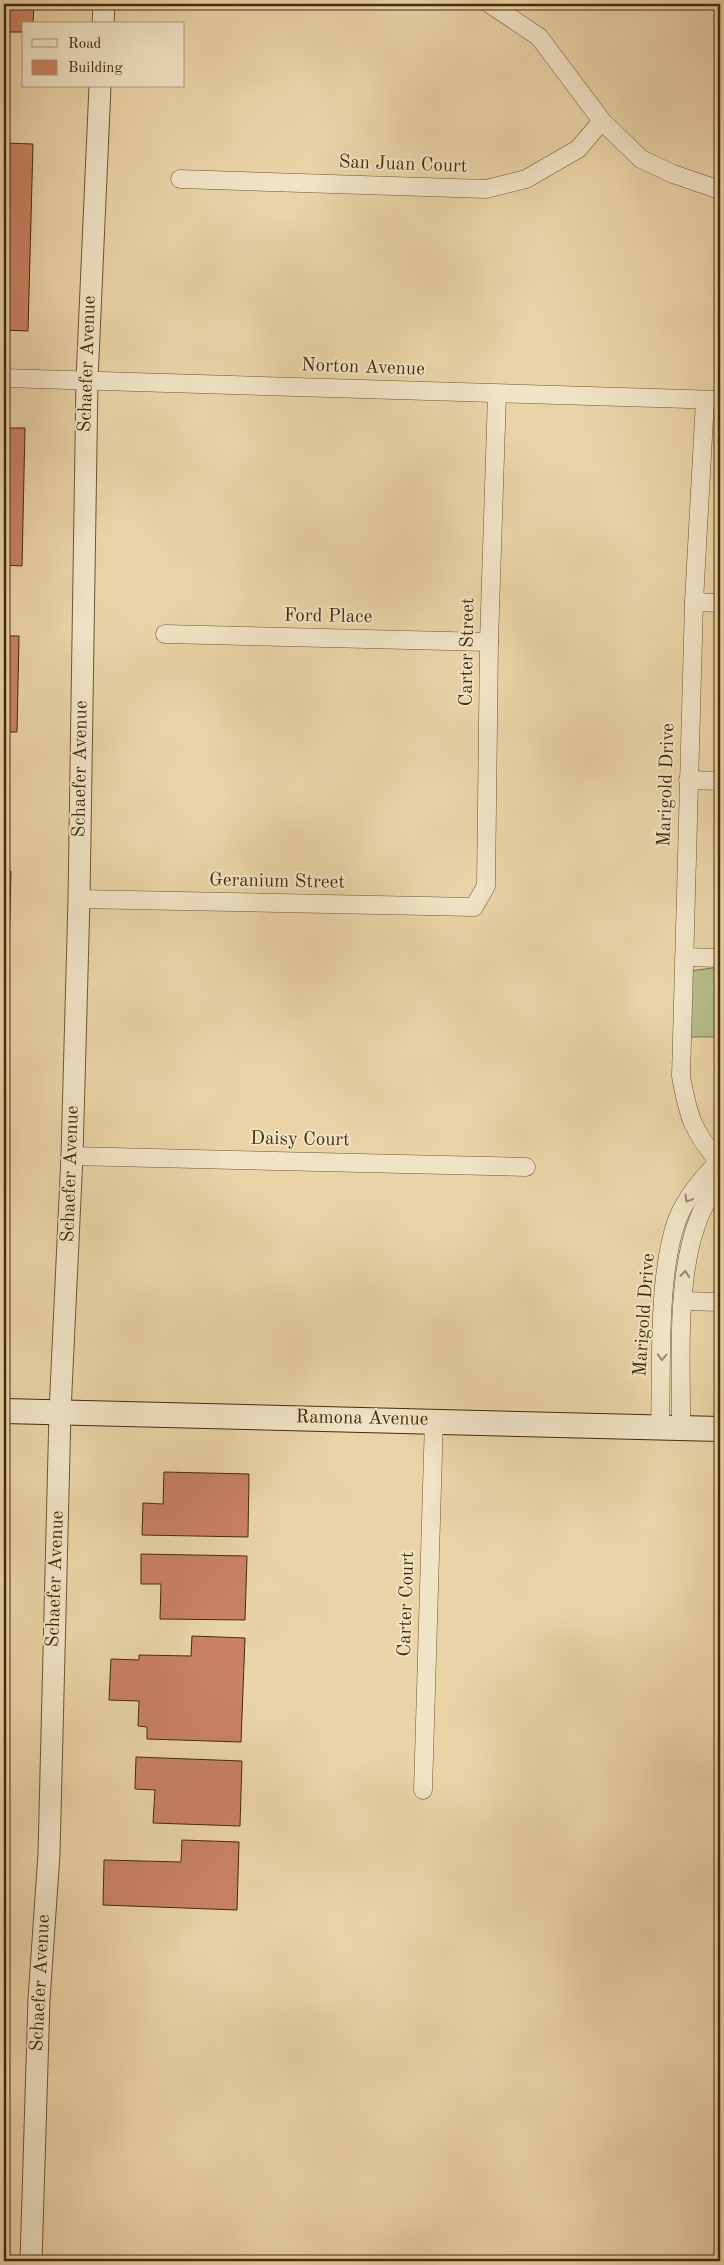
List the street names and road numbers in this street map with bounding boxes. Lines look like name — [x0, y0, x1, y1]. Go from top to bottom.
street label: San Juan Court — [338, 153, 468, 177]
street label: Schaefer Avenue — [76, 295, 100, 433]
street label: Norton Avenue — [301, 356, 425, 380]
street label: Carter Street — [458, 597, 478, 707]
street label: Ford Place — [284, 607, 372, 627]
street label: Schaefer Avenue — [70, 700, 92, 838]
street label: Marigold Drive — [655, 723, 679, 847]
street label: Geranium Street — [209, 871, 345, 893]
street label: Schaefer Avenue — [59, 1105, 83, 1243]
street label: Daisy Court — [250, 1130, 350, 1150]
street label: Marigold Drive — [631, 1253, 659, 1377]
street label: Ramona Avenue — [295, 1408, 429, 1430]
street label: Schaefer Avenue — [44, 1510, 68, 1648]
street label: Carter Court — [396, 1551, 418, 1657]
street label: Schaefer Avenue — [28, 1914, 54, 2052]

